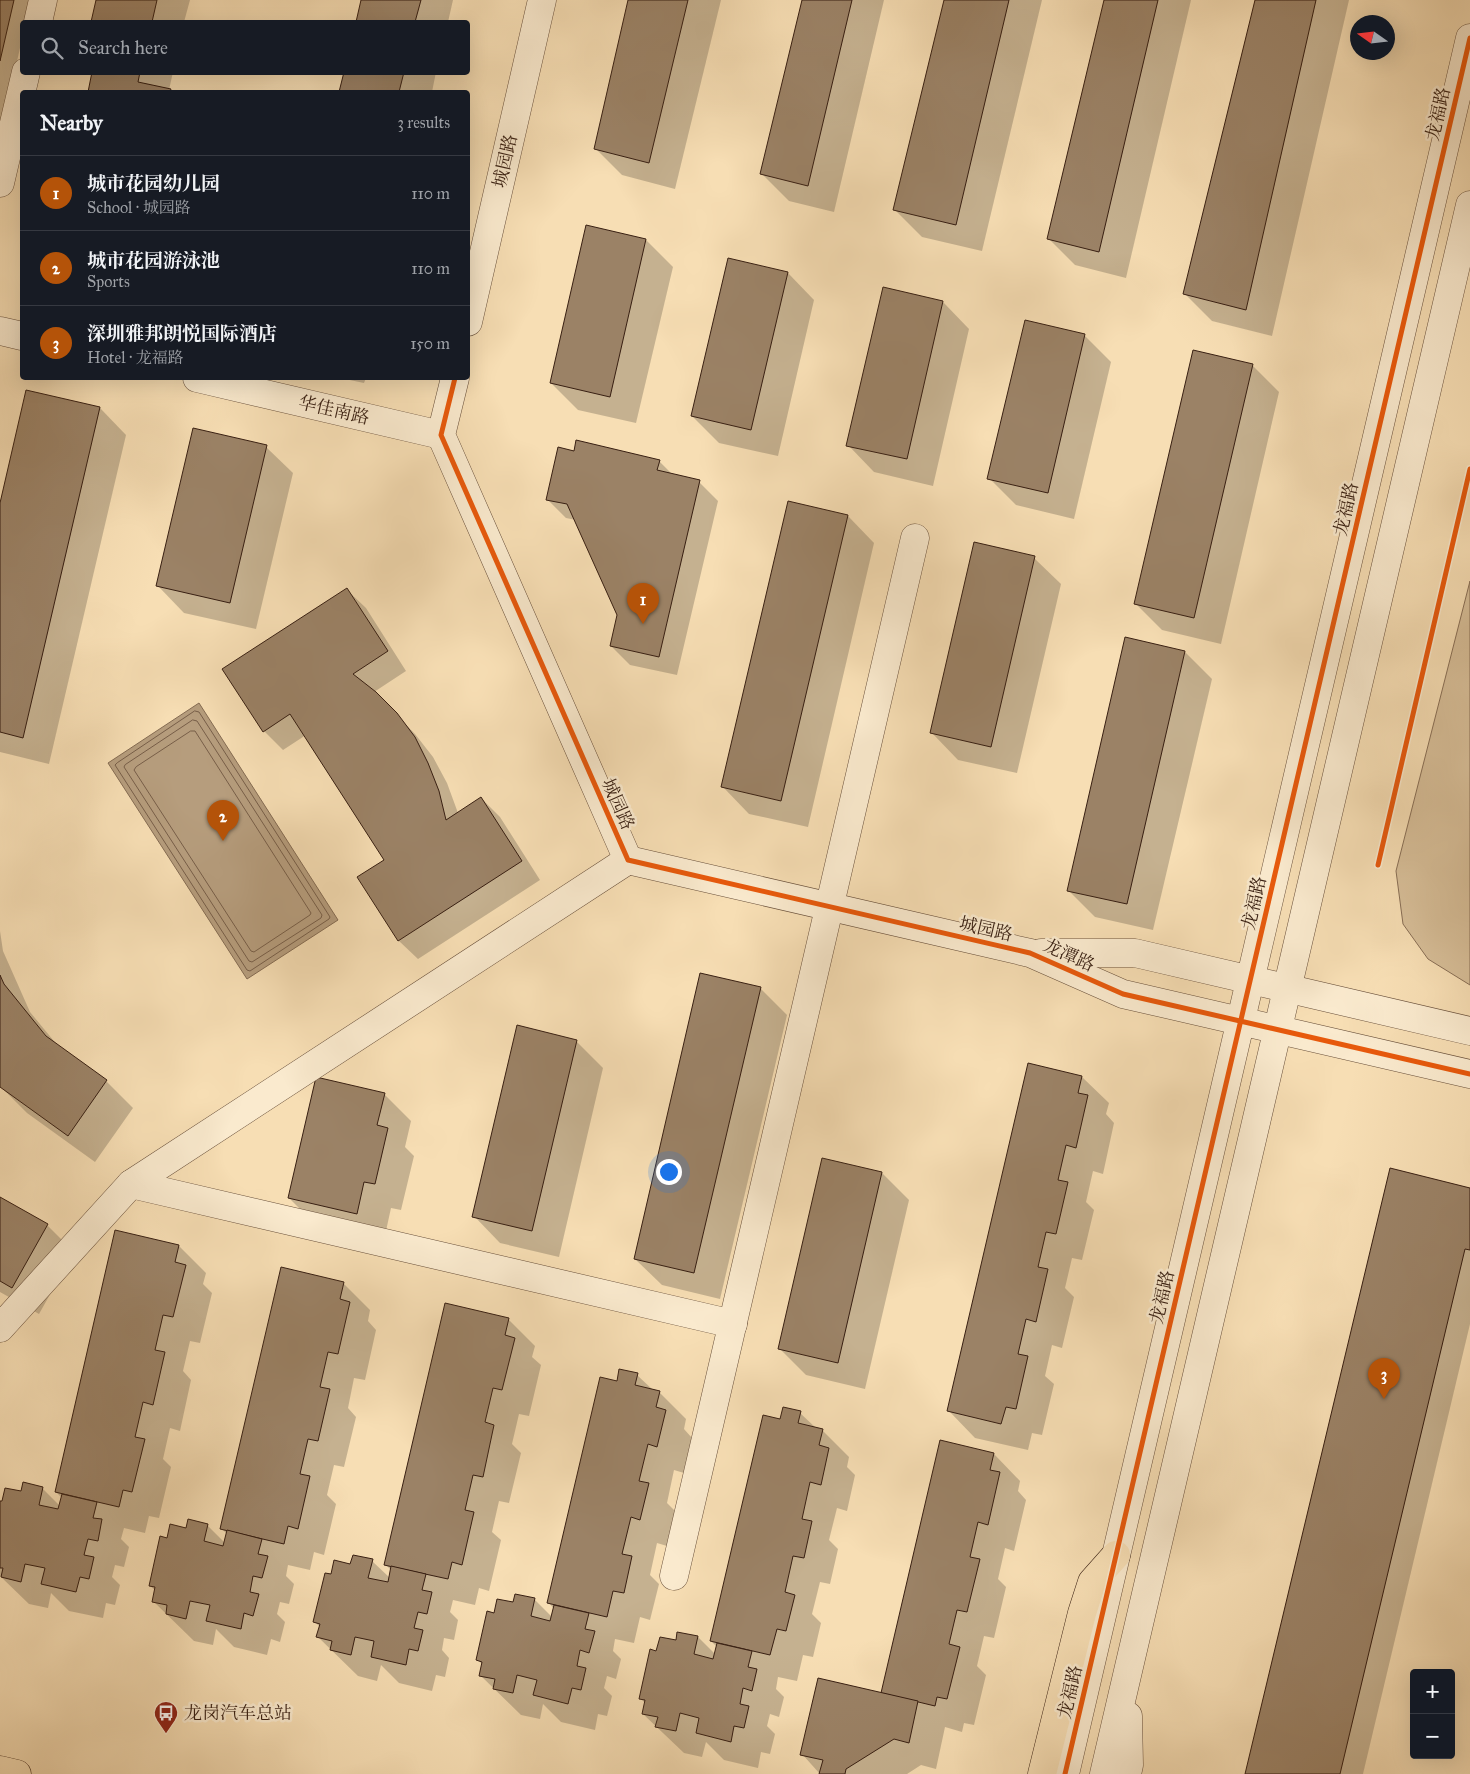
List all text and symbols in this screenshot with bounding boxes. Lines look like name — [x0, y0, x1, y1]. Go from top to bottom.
north arrow — [1350, 15, 1395, 60]
search box — [20, 20, 470, 75]
icon: search — [38, 34, 66, 62]
text: Search here — [78, 36, 168, 59]
street label: 龙福路 — [1421, 85, 1455, 143]
text: Nearby — [40, 110, 103, 136]
text: 3 results — [397, 113, 450, 132]
street label: 城园路 — [488, 132, 522, 190]
text: 城市花园幼儿园 — [87, 172, 220, 195]
text: 1 — [53, 184, 59, 203]
text: 110 m — [411, 184, 450, 203]
text: School · 城园路 — [87, 198, 191, 217]
text: 城市花园游泳池 — [87, 249, 220, 272]
text: 2 — [52, 259, 60, 278]
text: 110 m — [411, 259, 450, 278]
text: Sports — [87, 272, 130, 291]
text: 深圳雅邦朗悦国际酒店 — [87, 322, 277, 345]
text: 3 — [53, 334, 59, 353]
text: 150 m — [410, 334, 450, 353]
text: Hotel · 龙福路 — [87, 348, 184, 367]
street label: 华佳南路 — [296, 391, 372, 429]
street label: 龙福路 — [1329, 480, 1363, 538]
pin: 1 — [627, 583, 659, 624]
street label: 城园路 — [597, 775, 639, 833]
pin: 2 — [207, 800, 239, 841]
street label: 龙福路 — [1237, 874, 1271, 932]
street label: 城园路 — [957, 912, 1015, 946]
street label: 龙潭路 — [1040, 934, 1098, 976]
your location — [656, 1159, 682, 1185]
street label: 龙福路 — [1145, 1268, 1179, 1326]
pin: 3 — [1368, 1358, 1400, 1399]
street label: 龙福路 — [1053, 1663, 1087, 1721]
map controls — [1410, 1669, 1455, 1759]
button: + — [1410, 1669, 1455, 1714]
bus stop icon: 龙岗汽车总站 — [153, 1700, 179, 1734]
place label: 龙岗汽车总站 — [184, 1702, 292, 1724]
button: − — [1410, 1714, 1455, 1759]

